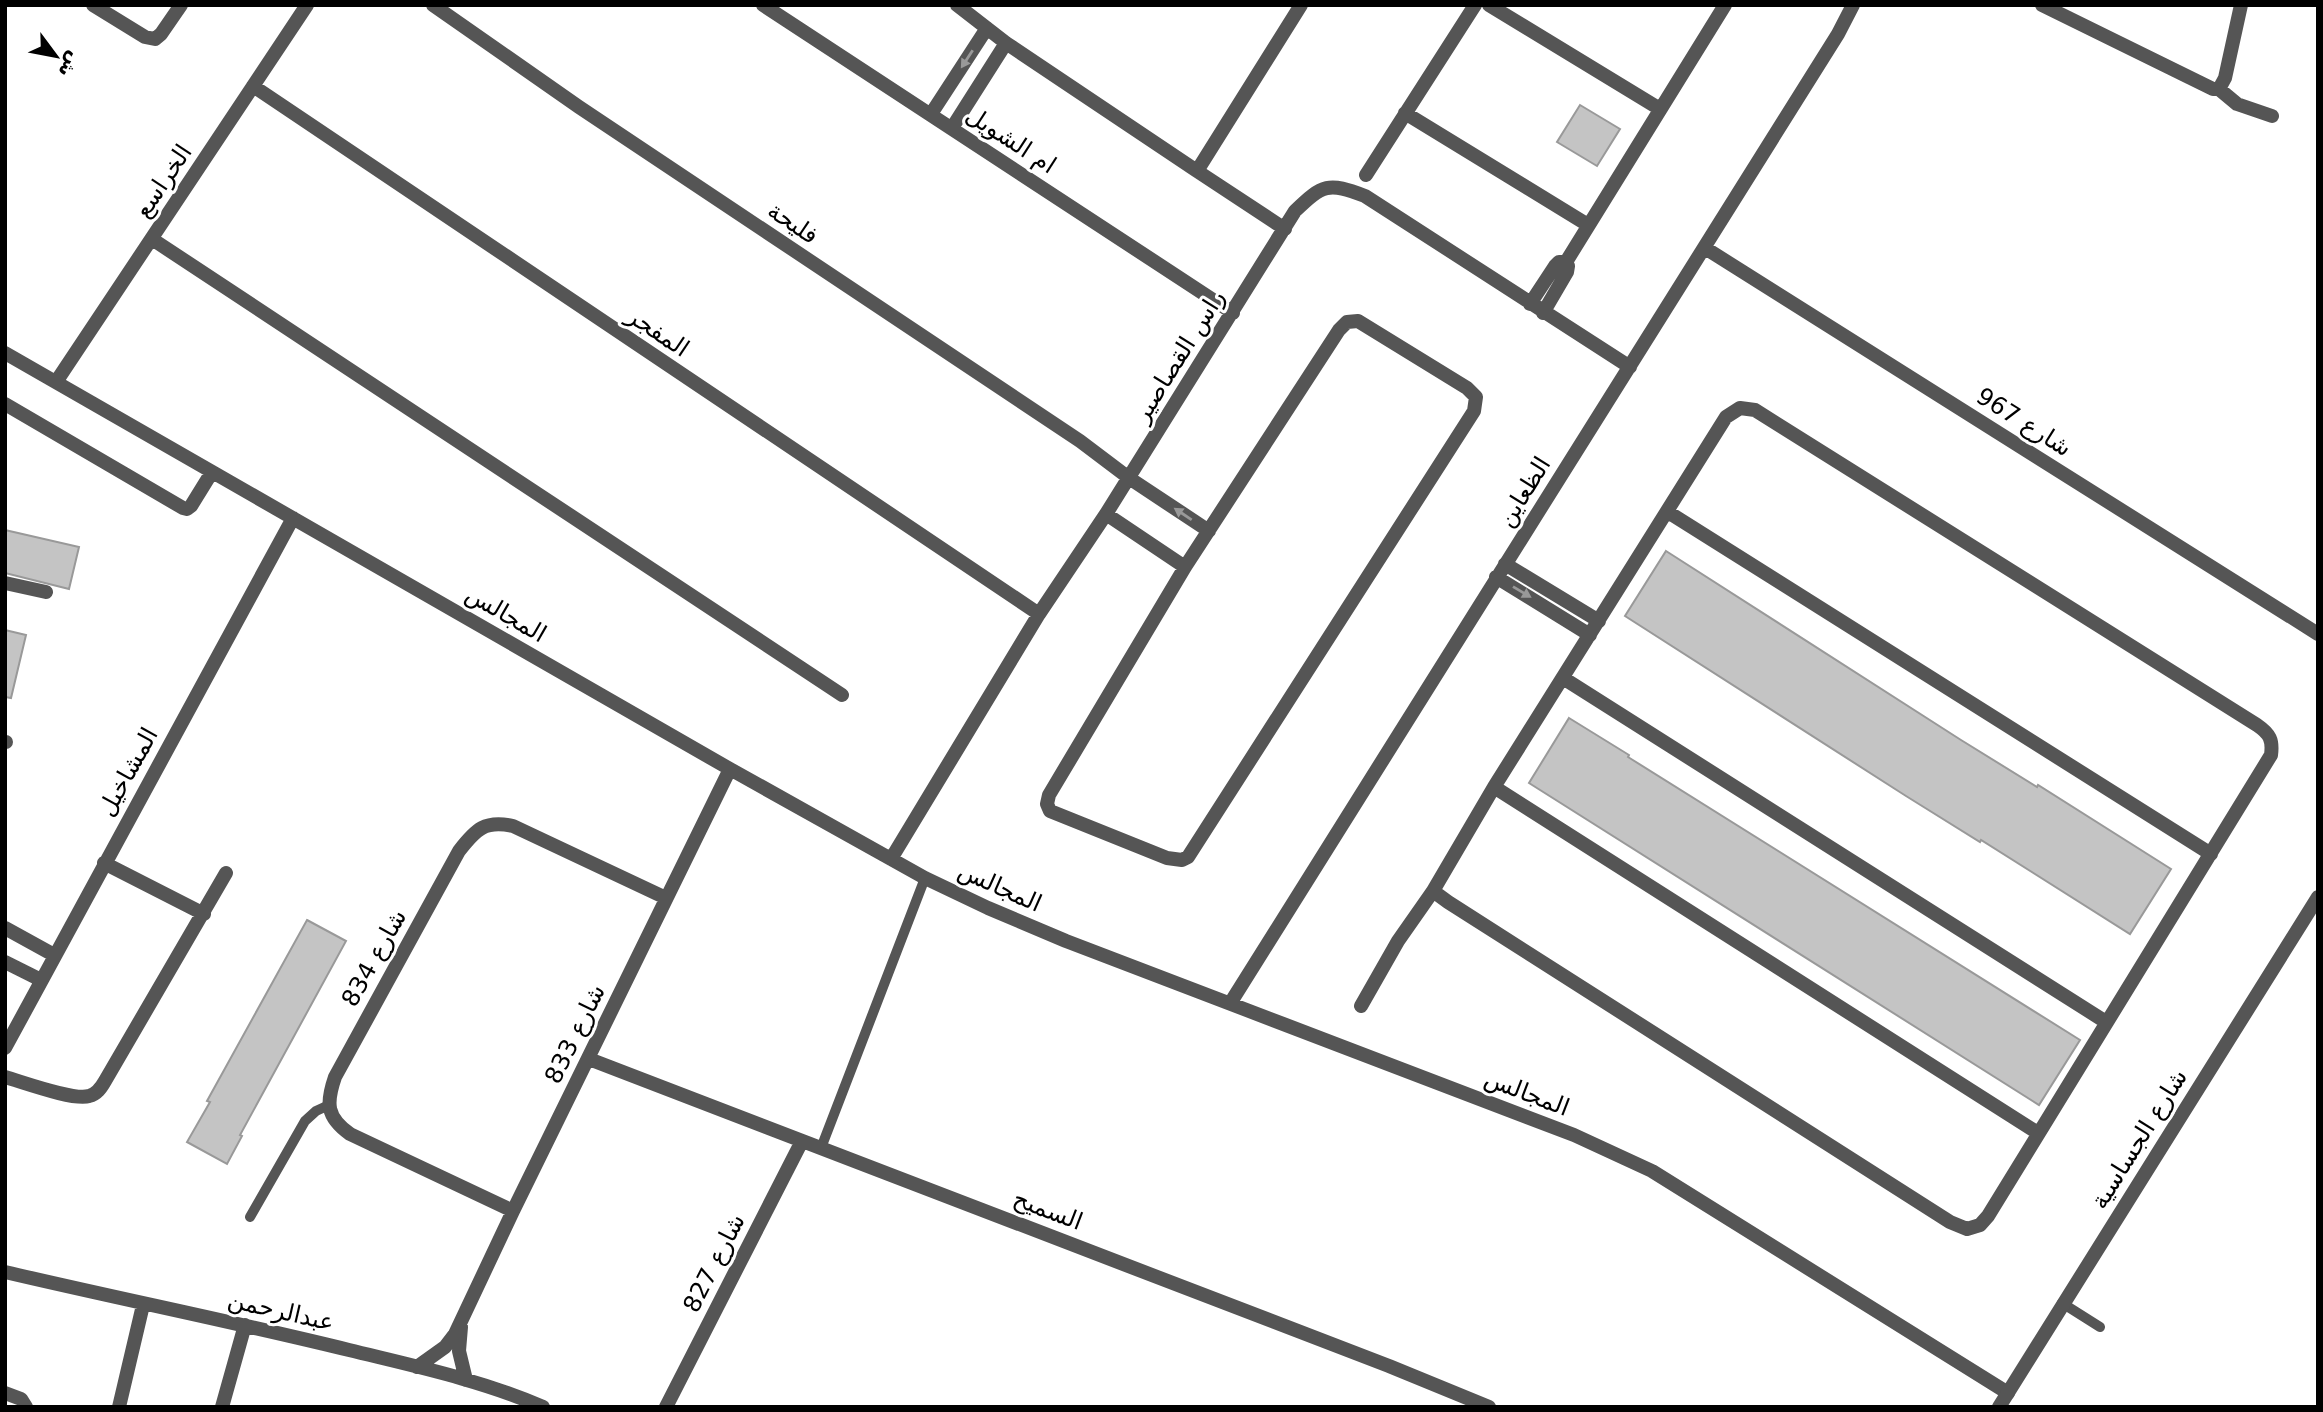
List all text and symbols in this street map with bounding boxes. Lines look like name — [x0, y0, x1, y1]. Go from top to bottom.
north arrow — [21, 21, 91, 91]
text: ش — [53, 48, 87, 82]
one-way arrow — [960, 50, 973, 69]
street label: ام الشويل — [961, 101, 1061, 179]
street label: الخراسع — [128, 139, 198, 223]
street label: فليحة — [762, 196, 824, 250]
street label: راس القصاصير — [1127, 285, 1231, 428]
street label: المفجر — [621, 301, 694, 363]
street label: شارع 967 — [1971, 382, 2077, 462]
street label: الظعاين — [1492, 452, 1556, 532]
one-way arrow — [1174, 507, 1192, 521]
street label: المجالس — [461, 580, 551, 648]
one-way arrow — [1512, 586, 1531, 599]
street label: المشاخيل — [92, 723, 164, 821]
street label: المجالس — [954, 856, 1046, 918]
street label: شارع 834 — [336, 905, 412, 1011]
street label: شارع 833 — [539, 980, 611, 1088]
street label: المجالس — [1481, 1064, 1573, 1122]
street label: شارع الجساسية — [2085, 1064, 2193, 1214]
street label: السميح — [1009, 1184, 1087, 1236]
street label: شارع 827 — [677, 1209, 751, 1317]
street label: عبدالرحمن — [225, 1285, 337, 1337]

